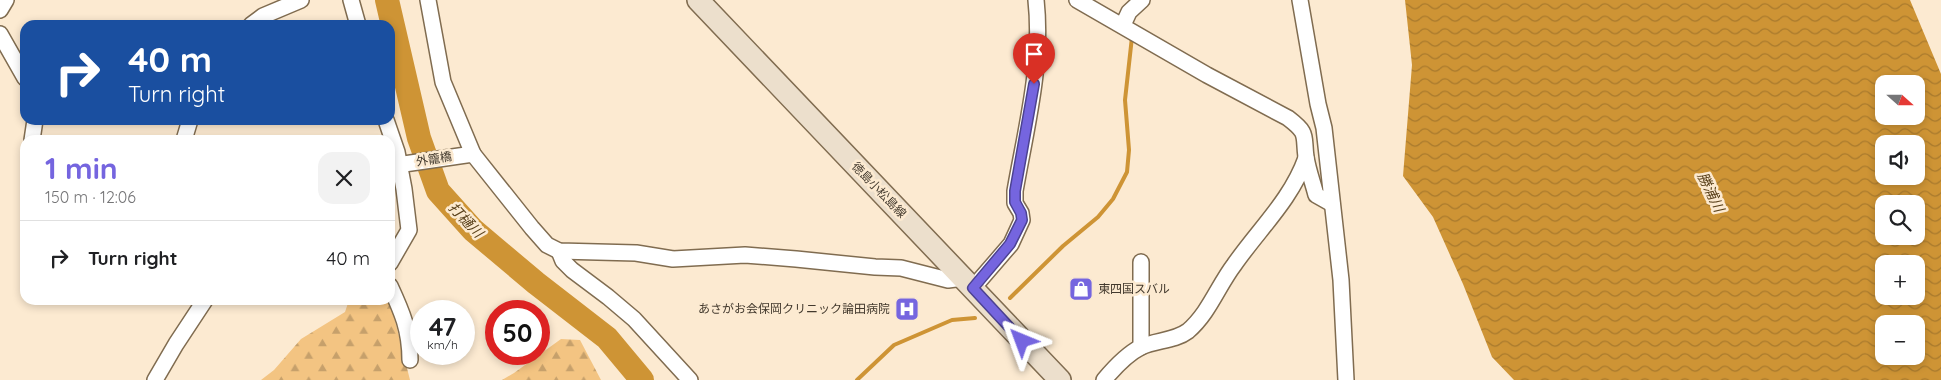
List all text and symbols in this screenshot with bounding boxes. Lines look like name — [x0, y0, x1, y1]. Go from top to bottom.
pin — [1013, 33, 1055, 84]
text: 40 m — [128, 37, 212, 81]
icon: right — [45, 40, 110, 105]
icon: arrive — [1020, 40, 1048, 68]
north arrow — [1875, 75, 1925, 125]
map controls — [1875, 75, 1925, 365]
text: Turn right — [128, 80, 225, 108]
button: sound — [1875, 135, 1925, 185]
street label: 外籠橋 — [415, 148, 453, 169]
text: 1 min — [45, 149, 118, 187]
button: close — [318, 152, 370, 204]
street label: 徳島小松島線 — [849, 159, 910, 221]
water label: 勝浦川 — [1694, 169, 1729, 217]
text: 150 m · 12:06 — [45, 187, 136, 207]
button: search — [1875, 195, 1925, 245]
water label: 打樋川 — [445, 199, 488, 243]
icon: right — [45, 244, 73, 272]
text: Turn right — [88, 246, 177, 270]
text: 40 m — [326, 246, 370, 270]
button: + — [1875, 255, 1925, 305]
shop icon: 東四国スバル — [1068, 276, 1094, 302]
place label: 東四国スバル — [1098, 281, 1170, 296]
hospital icon: あさがお会保岡クリニック論田病院 — [894, 296, 920, 322]
speed limit sign: 50 — [485, 300, 550, 365]
place label: あさがお会保岡クリニック論田病院 — [698, 301, 890, 316]
text: 47 — [429, 311, 456, 342]
position arrow — [995, 314, 1047, 366]
button: − — [1875, 315, 1925, 365]
text: km/h — [427, 337, 458, 352]

